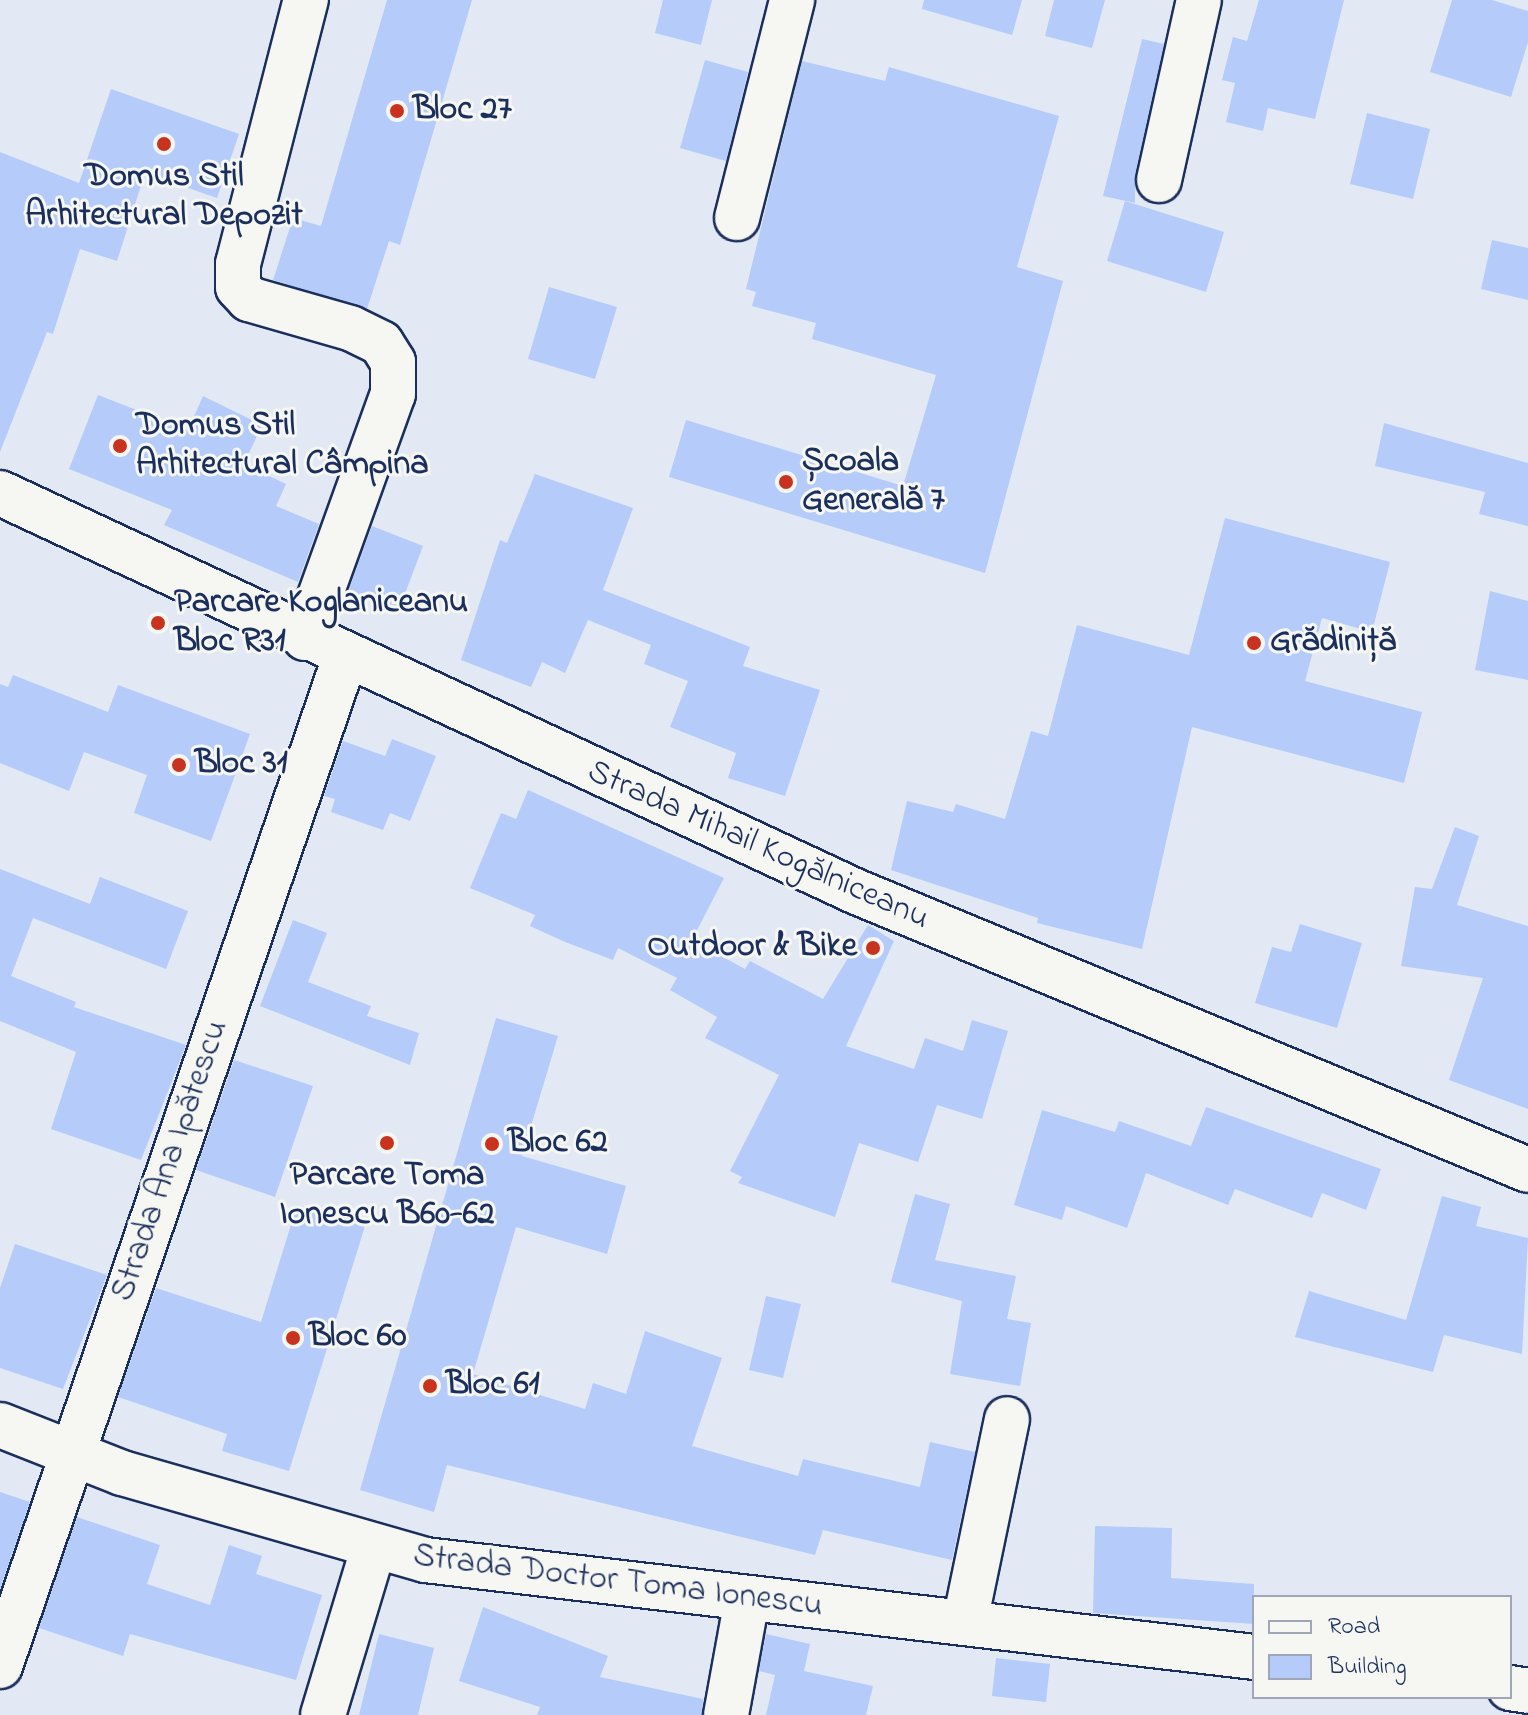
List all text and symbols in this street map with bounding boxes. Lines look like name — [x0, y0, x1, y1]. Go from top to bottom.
place label: Bloc 27 — [413, 91, 512, 131]
marker: Bloc 27 — [388, 102, 406, 120]
marker: Domus Stil Arhitectural Depozit — [155, 135, 173, 153]
place label: Domus Stil Arhitectural Depozit — [25, 157, 303, 236]
place label: Domus Stil Arhitectural Câmpina — [136, 406, 429, 486]
marker: Domus Stil Arhitectural Câmpina — [111, 437, 129, 455]
place label: Școala Generală 7 — [802, 442, 945, 522]
marker: Școala Generală 7 — [777, 473, 795, 491]
place label: Parcare Koglaniceanu Bloc R31 — [174, 583, 468, 662]
marker: Parcare Koglaniceanu Bloc R31 — [149, 614, 167, 632]
place label: Grădiniță — [1270, 623, 1396, 663]
marker: Grădiniță — [1245, 634, 1263, 652]
place label: Bloc 31 — [195, 745, 288, 785]
street label: Strada Mihail Kogălniceanu — [581, 752, 935, 940]
marker: Bloc 31 — [170, 756, 188, 774]
place label: Outdoor & Bike — [647, 928, 857, 968]
marker: Outdoor & Bike — [864, 939, 882, 957]
street label: Strada Ana Ipătescu — [104, 1015, 238, 1307]
place label: Bloc 62 — [508, 1124, 608, 1164]
marker: Parcare Toma Ionescu B60-62 — [378, 1134, 396, 1152]
marker: Bloc 62 — [483, 1135, 501, 1153]
place label: Parcare Toma Ionescu B60-62 — [279, 1156, 495, 1236]
place label: Bloc 60 — [309, 1318, 406, 1358]
marker: Bloc 60 — [284, 1329, 302, 1347]
place label: Bloc 61 — [446, 1366, 540, 1406]
marker: Bloc 61 — [421, 1377, 439, 1395]
street label: Strada Doctor Toma Ionescu — [411, 1537, 825, 1627]
legend — [1252, 1595, 1512, 1699]
text: Road — [1328, 1610, 1380, 1645]
text: Building — [1328, 1650, 1407, 1685]

